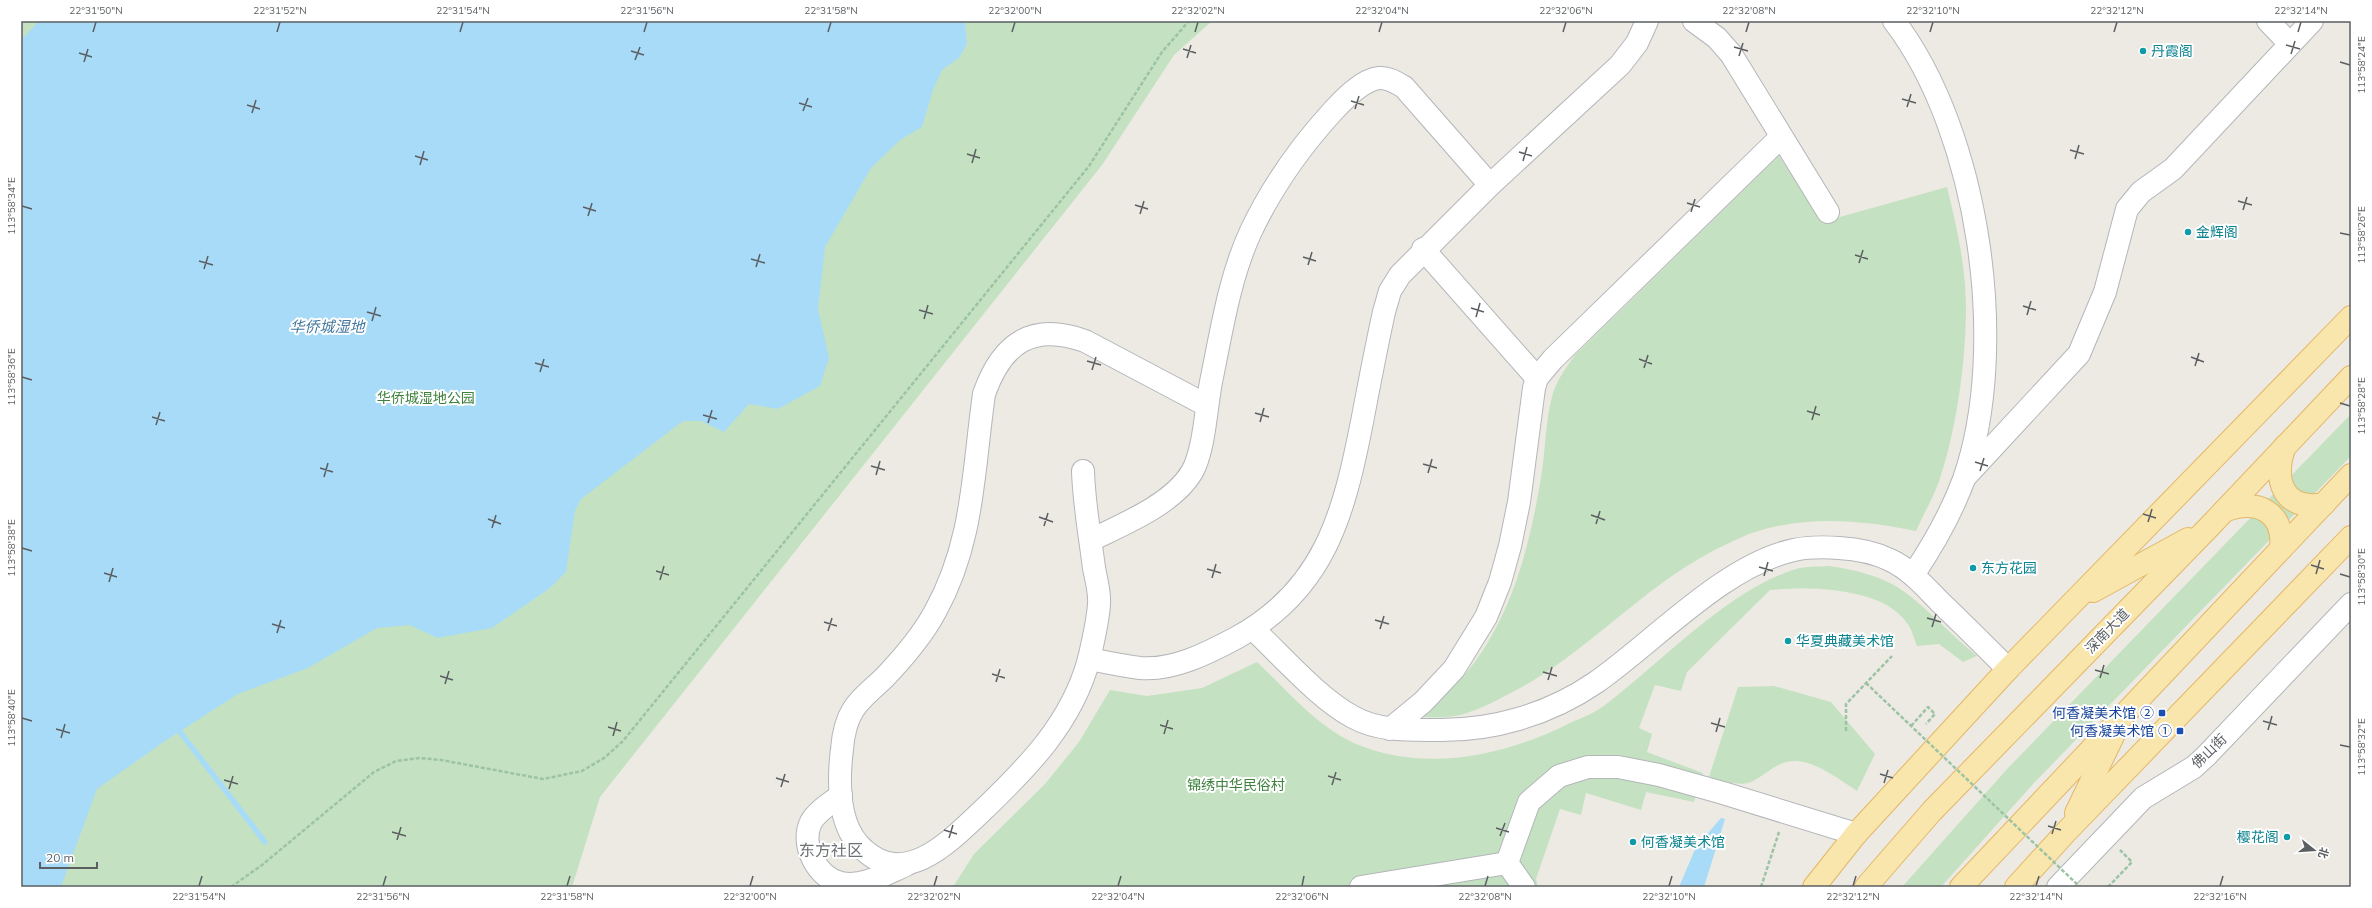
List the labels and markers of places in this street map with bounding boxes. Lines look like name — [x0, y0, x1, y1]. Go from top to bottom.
place label: 丹霞阁 — [2151, 42, 2193, 60]
marker: 丹霞阁 — [2138, 46, 2148, 56]
place label: 金辉阁 — [2196, 223, 2238, 241]
marker: 金辉阁 — [2183, 227, 2193, 237]
place label: 东方花园 — [1981, 559, 2037, 577]
marker: 东方花园 — [1968, 563, 1978, 573]
place label: 华夏典藏美术馆 — [1796, 632, 1894, 650]
marker: 华夏典藏美术馆 — [1783, 636, 1793, 646]
place label: 何香凝美术馆 ② — [2052, 704, 2154, 722]
marker: 何香凝美术馆 ② — [2157, 708, 2167, 718]
place label: 何香凝美术馆 ① — [2070, 722, 2172, 740]
marker: 何香凝美术馆 ① — [2175, 726, 2185, 736]
place label: 樱花阁 — [2237, 828, 2279, 846]
marker: 樱花阁 — [2282, 832, 2292, 842]
place label: 何香凝美术馆 — [1641, 833, 1725, 851]
marker: 何香凝美术馆 — [1628, 837, 1638, 847]

